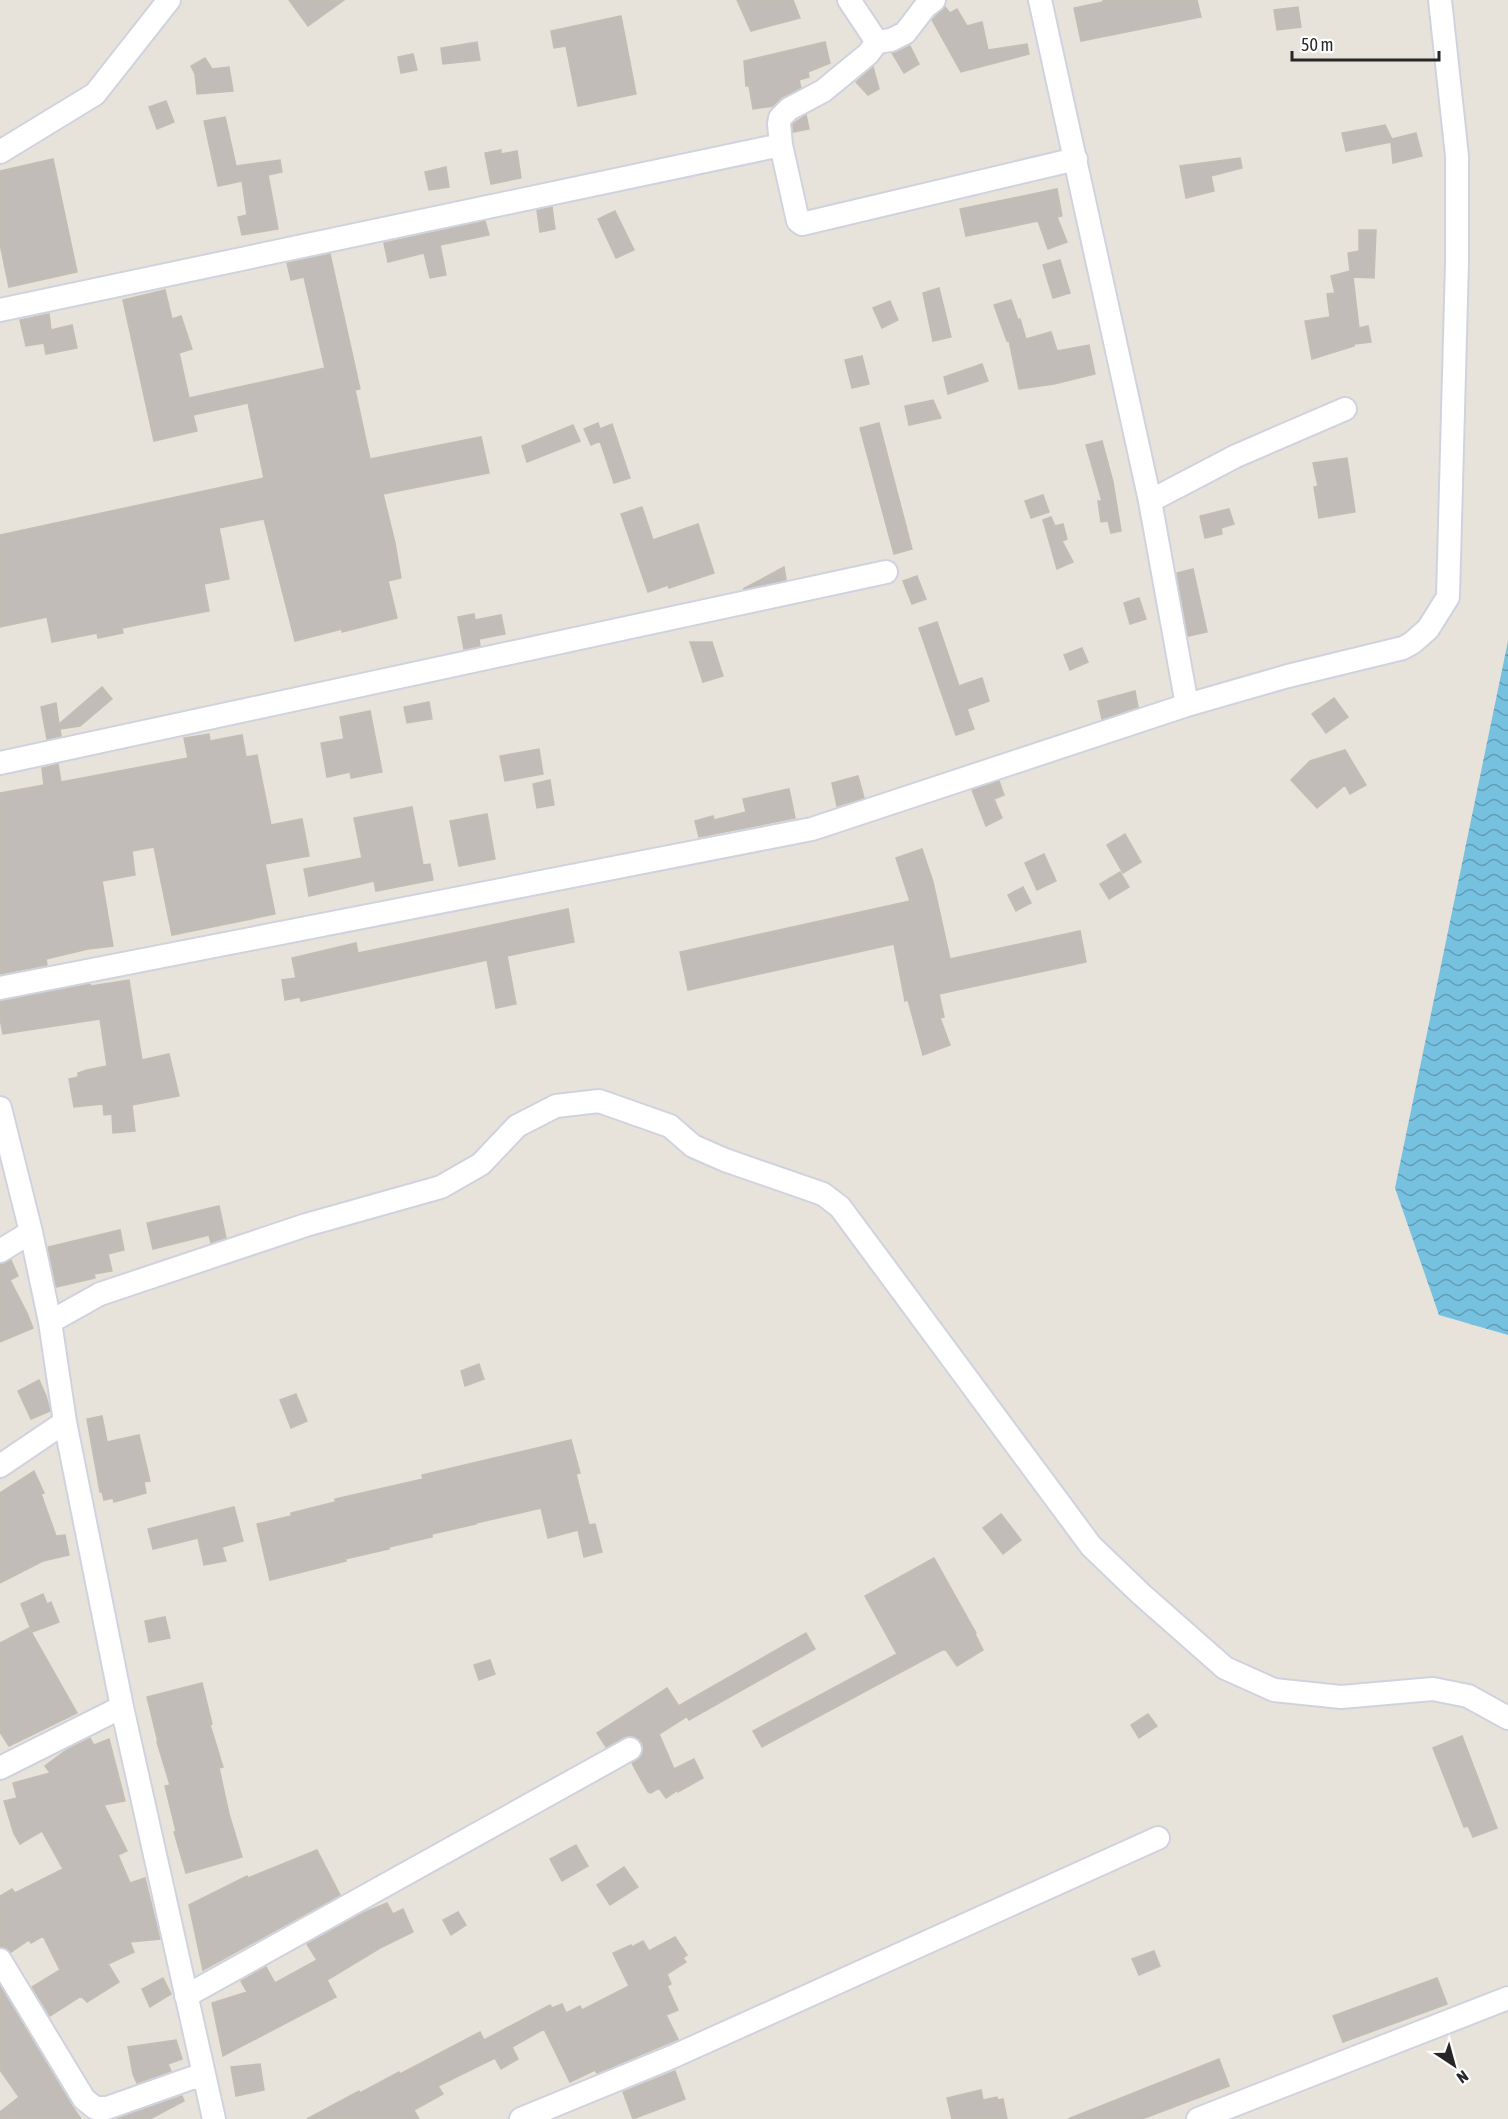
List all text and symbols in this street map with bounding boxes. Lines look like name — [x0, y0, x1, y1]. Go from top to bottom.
scale bar — [1292, 24, 1439, 62]
text: 50 m — [1301, 34, 1333, 55]
north arrow — [1424, 2035, 1484, 2095]
text: N — [1454, 2067, 1472, 2087]

